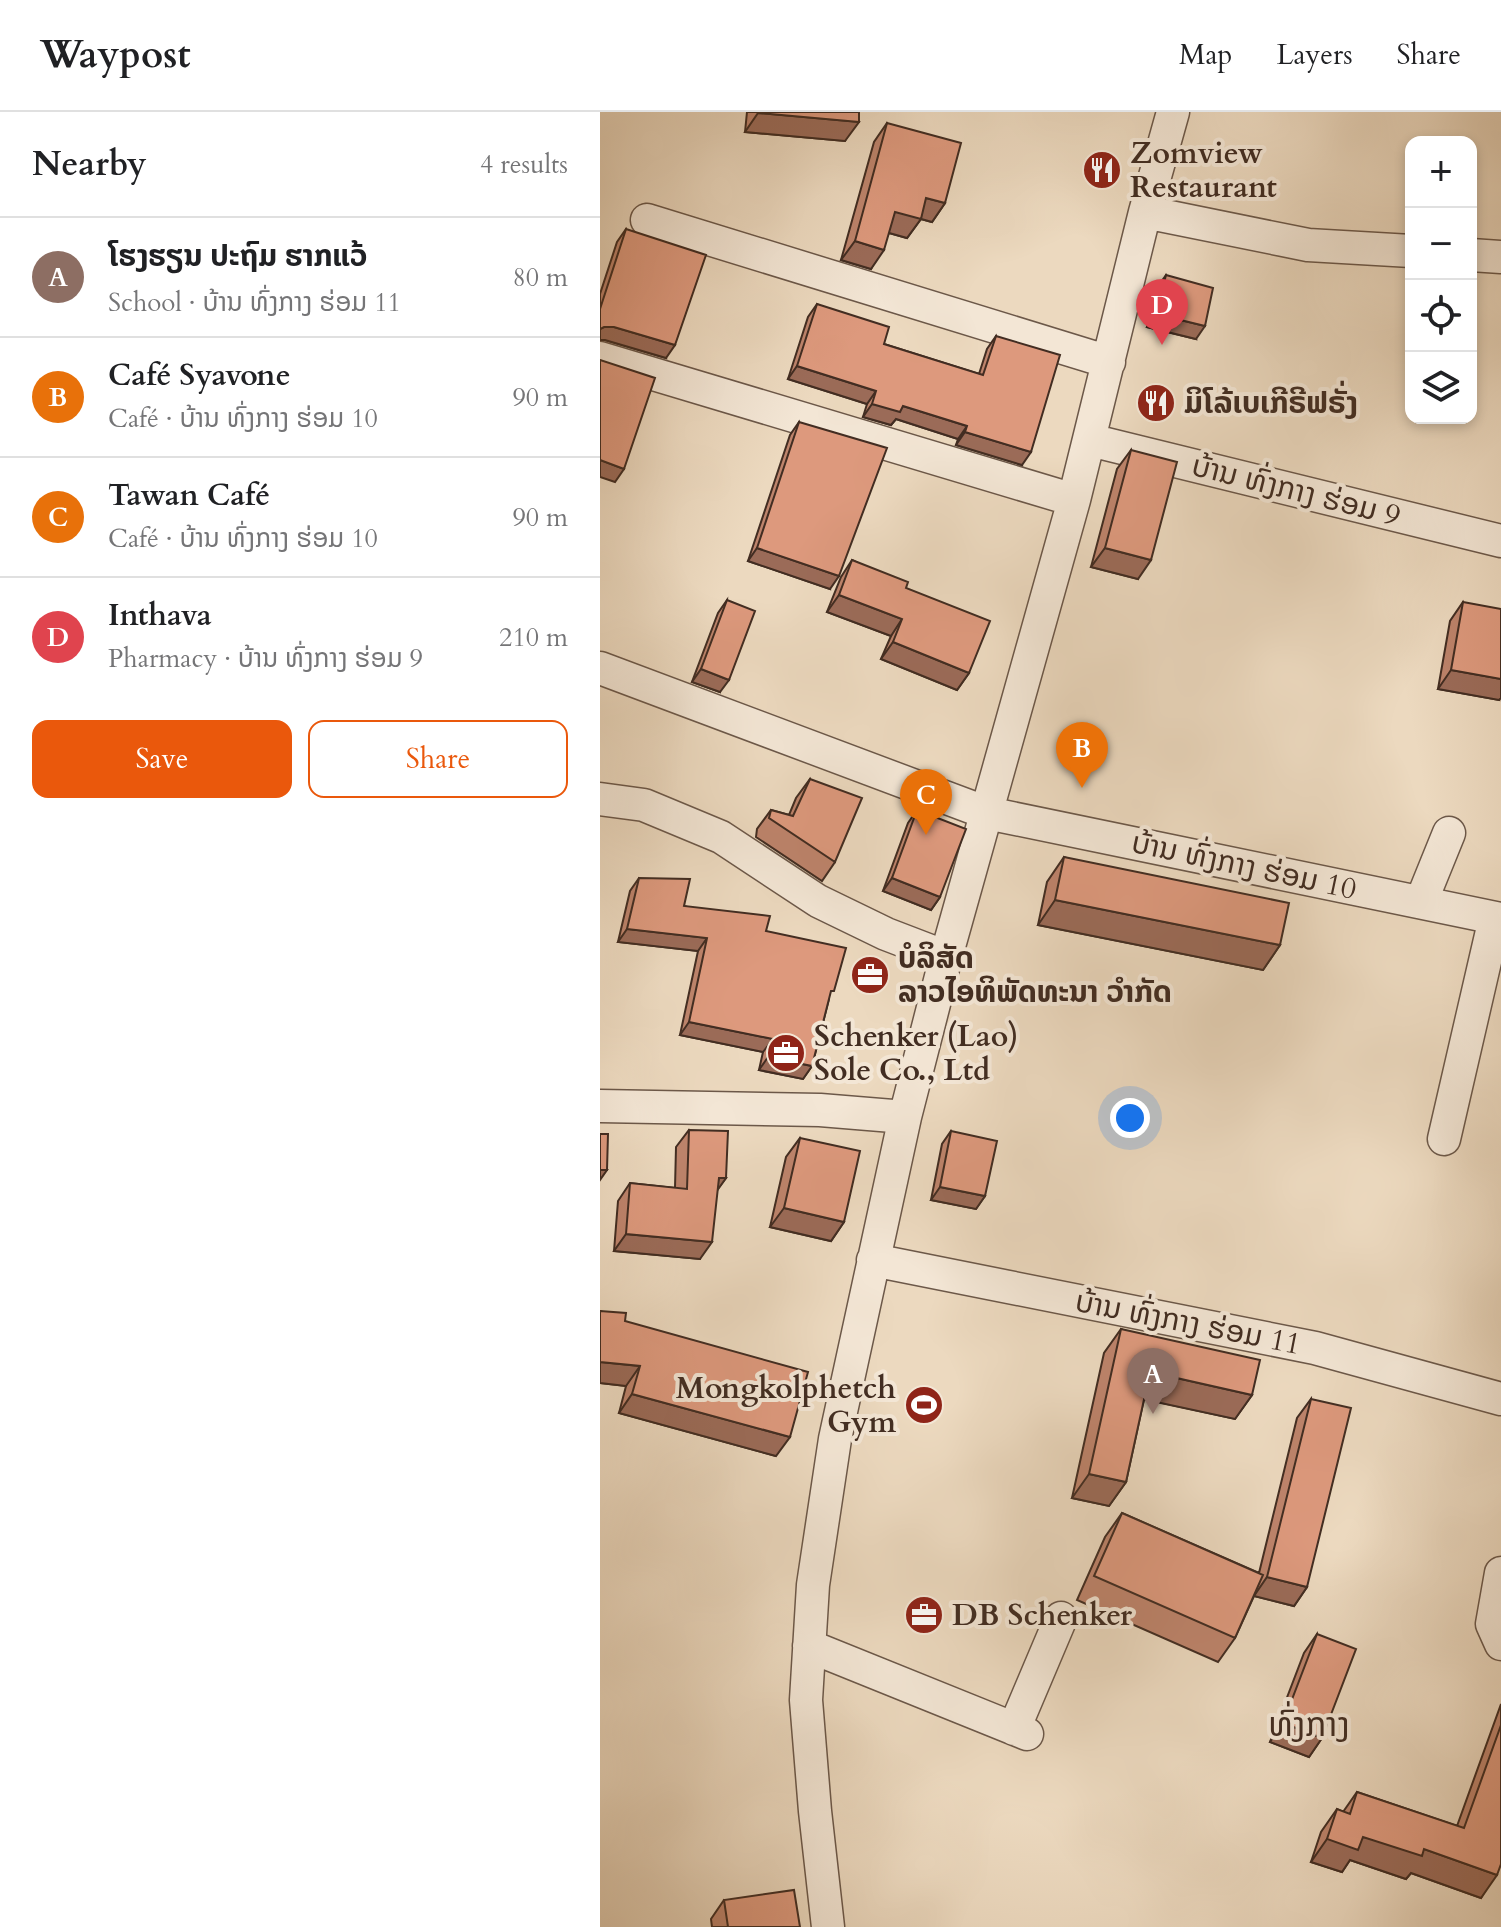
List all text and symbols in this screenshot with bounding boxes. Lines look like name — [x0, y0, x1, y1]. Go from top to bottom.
text: Waypost — [40, 29, 191, 81]
text: Map — [1179, 36, 1232, 74]
text: Layers — [1276, 36, 1353, 74]
text: Share — [1397, 36, 1461, 74]
place label: Zomview Restaurant — [1130, 133, 1277, 208]
map controls — [1405, 136, 1477, 424]
button: + — [1405, 136, 1477, 208]
text: Nearby — [32, 141, 147, 187]
text: 4 results — [480, 147, 568, 182]
restaurant icon: Zomview Restaurant — [1081, 149, 1123, 191]
button: − — [1405, 208, 1477, 280]
text: ໂຮງຮຽນ ປະຖົມ ຮາກແ້ວ — [108, 236, 367, 277]
text: A — [48, 260, 68, 295]
text: 80 m — [512, 260, 568, 295]
pin: D — [1136, 279, 1188, 345]
button: locate — [1405, 280, 1477, 352]
text: School · ບ້ານ ທົ່ງກາງ ຮ່ອມ 11 — [108, 285, 401, 320]
button: layers — [1405, 352, 1477, 424]
text: Café Syavone — [108, 355, 291, 396]
text: B — [49, 380, 67, 415]
text: 90 m — [512, 380, 568, 415]
place label: ມິໂລ້ເບເກີຣີຟຣັ່ງ — [1184, 380, 1358, 424]
restaurant icon: ມິໂລ້ເບເກີຣີຟຣັ່ງ — [1135, 382, 1177, 424]
text: Café · ບ້ານ ທົ່ງກາງ ຮ່ອມ 10 — [108, 401, 378, 436]
street label: ບ້ານ ທົ່ງກາງ ຮ່ອມ 9 — [1187, 444, 1405, 537]
text: Tawan Café — [108, 475, 270, 516]
text: C — [48, 500, 68, 535]
text: 90 m — [512, 500, 568, 535]
text: Café · ບ້ານ ທົ່ງກາງ ຮ່ອມ 10 — [108, 521, 378, 556]
text: Inthava — [108, 595, 212, 636]
text: D — [47, 620, 69, 655]
text: 210 m — [499, 620, 568, 655]
text: Pharmacy · ບ້ານ ທົ່ງກາງ ຮ່ອມ 9 — [108, 641, 423, 676]
button: Save — [32, 720, 292, 798]
button: Share — [308, 720, 568, 798]
pin: B — [1056, 722, 1108, 788]
pin: C — [900, 769, 952, 835]
street label: ບ້ານ ທົ່ງກາງ ຮ່ອມ 10 — [1128, 821, 1360, 910]
place label: ບໍລິສັດ ລາວໄອທິພັດທະນາ ວຳກັດ — [898, 938, 1172, 1013]
office icon: ບໍລິສັດ ລາວໄອທິພັດທະນາ ວຳກັດ — [849, 954, 891, 996]
place label: Schenker (Lao) Sole Co., Ltd — [814, 1016, 1018, 1091]
office icon: Schenker (Lao) Sole Co., Ltd — [765, 1032, 807, 1074]
your location — [1110, 1098, 1150, 1138]
street label: ບ້ານ ທົ່ງກາງ ຮ່ອມ 11 — [1072, 1280, 1305, 1365]
pin: A — [1127, 1348, 1179, 1414]
place label: Mongkolphetch Gym — [676, 1368, 896, 1443]
sports icon: Mongkolphetch Gym — [903, 1384, 945, 1426]
office icon: DB Schenker — [903, 1594, 945, 1636]
place label: DB Schenker — [952, 1595, 1133, 1636]
district label: ທົ່ງກາງ — [1268, 1701, 1350, 1748]

